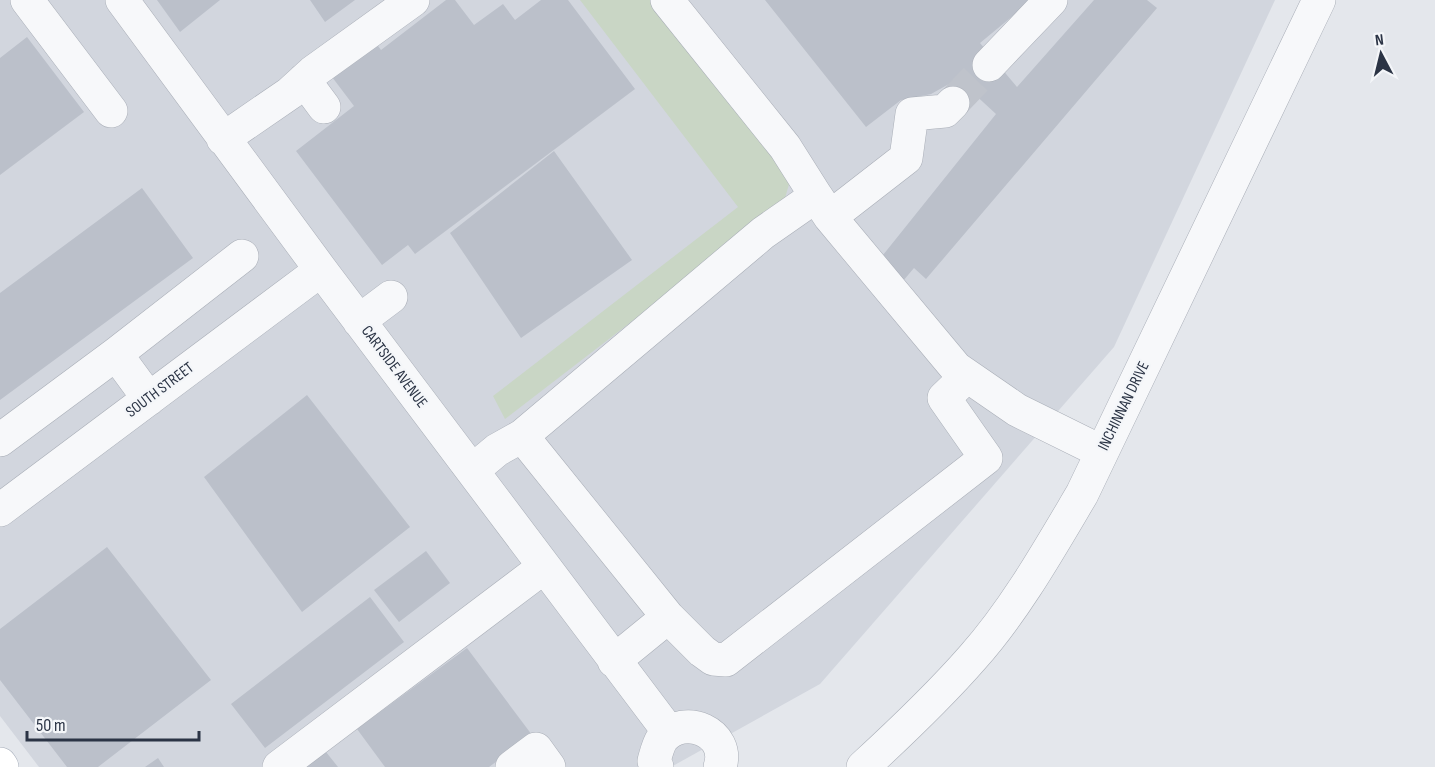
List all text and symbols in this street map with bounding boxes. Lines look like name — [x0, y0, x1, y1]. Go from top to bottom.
north arrow — [1351, 24, 1411, 84]
text: N — [1374, 31, 1385, 51]
street label: CARTSIDE AVENUE — [357, 322, 431, 412]
street label: SOUTH STREET — [122, 358, 198, 422]
street label: INCHINNAN DRIVE — [1094, 358, 1154, 454]
scale bar — [27, 704, 200, 742]
text: 50 m — [36, 715, 66, 736]

